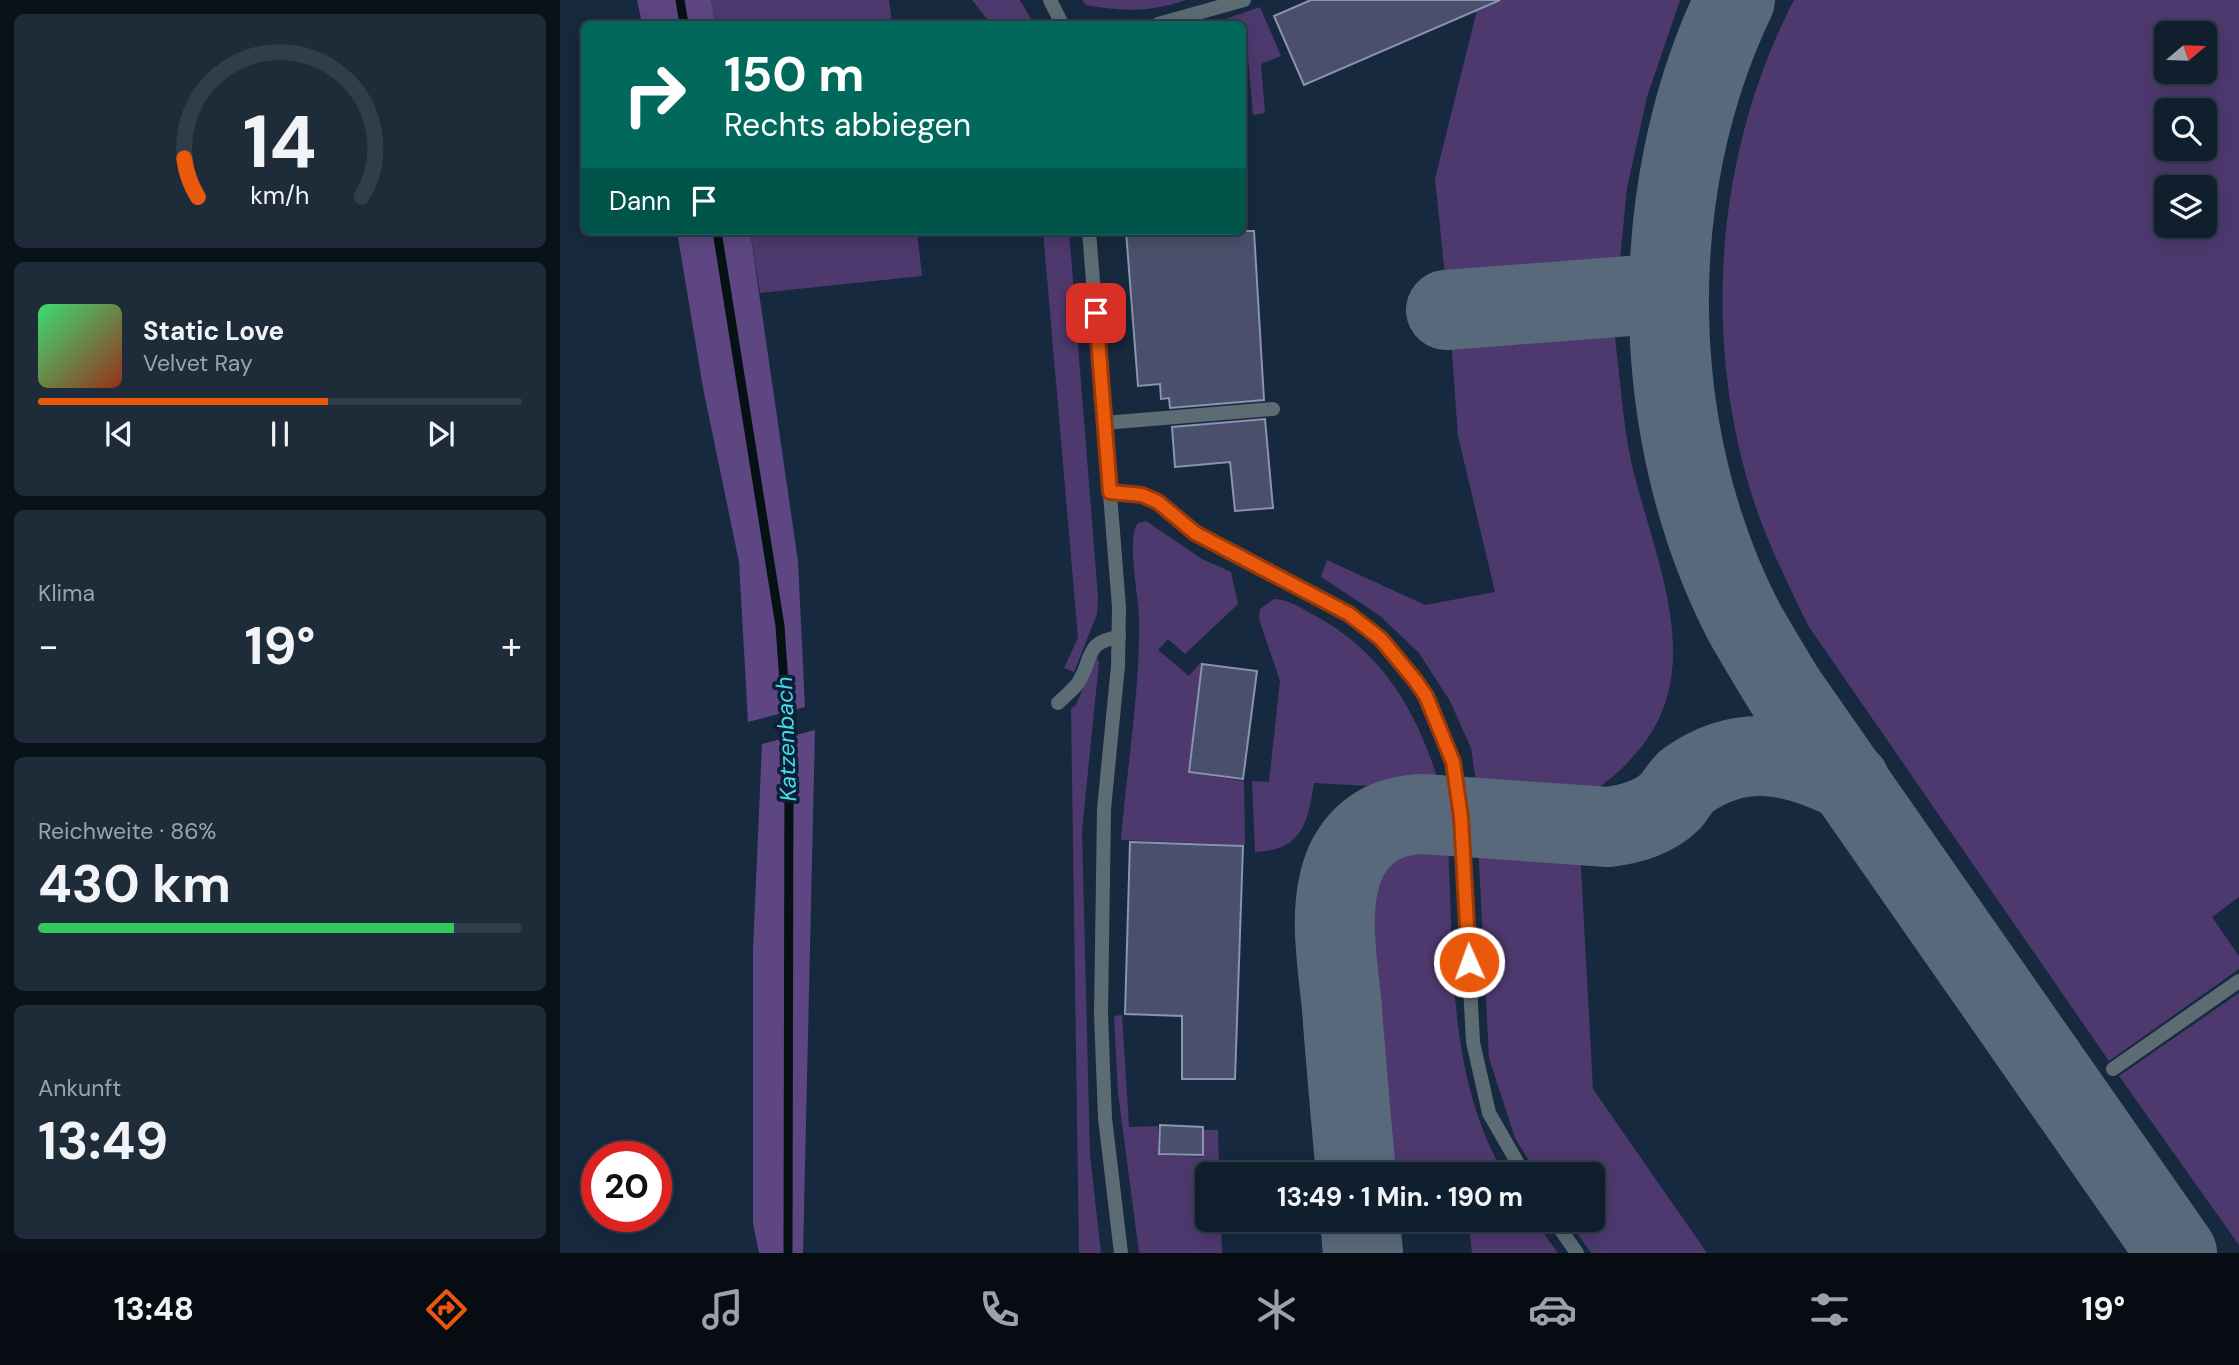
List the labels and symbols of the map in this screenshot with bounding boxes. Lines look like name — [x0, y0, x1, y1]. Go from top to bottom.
north arrow — [2154, 21, 2217, 84]
pin — [1066, 283, 1126, 343]
water label: Katzenbach — [769, 676, 803, 802]
position arrow — [1432, 925, 1506, 999]
speed limit sign: 20 — [581, 1141, 672, 1232]

